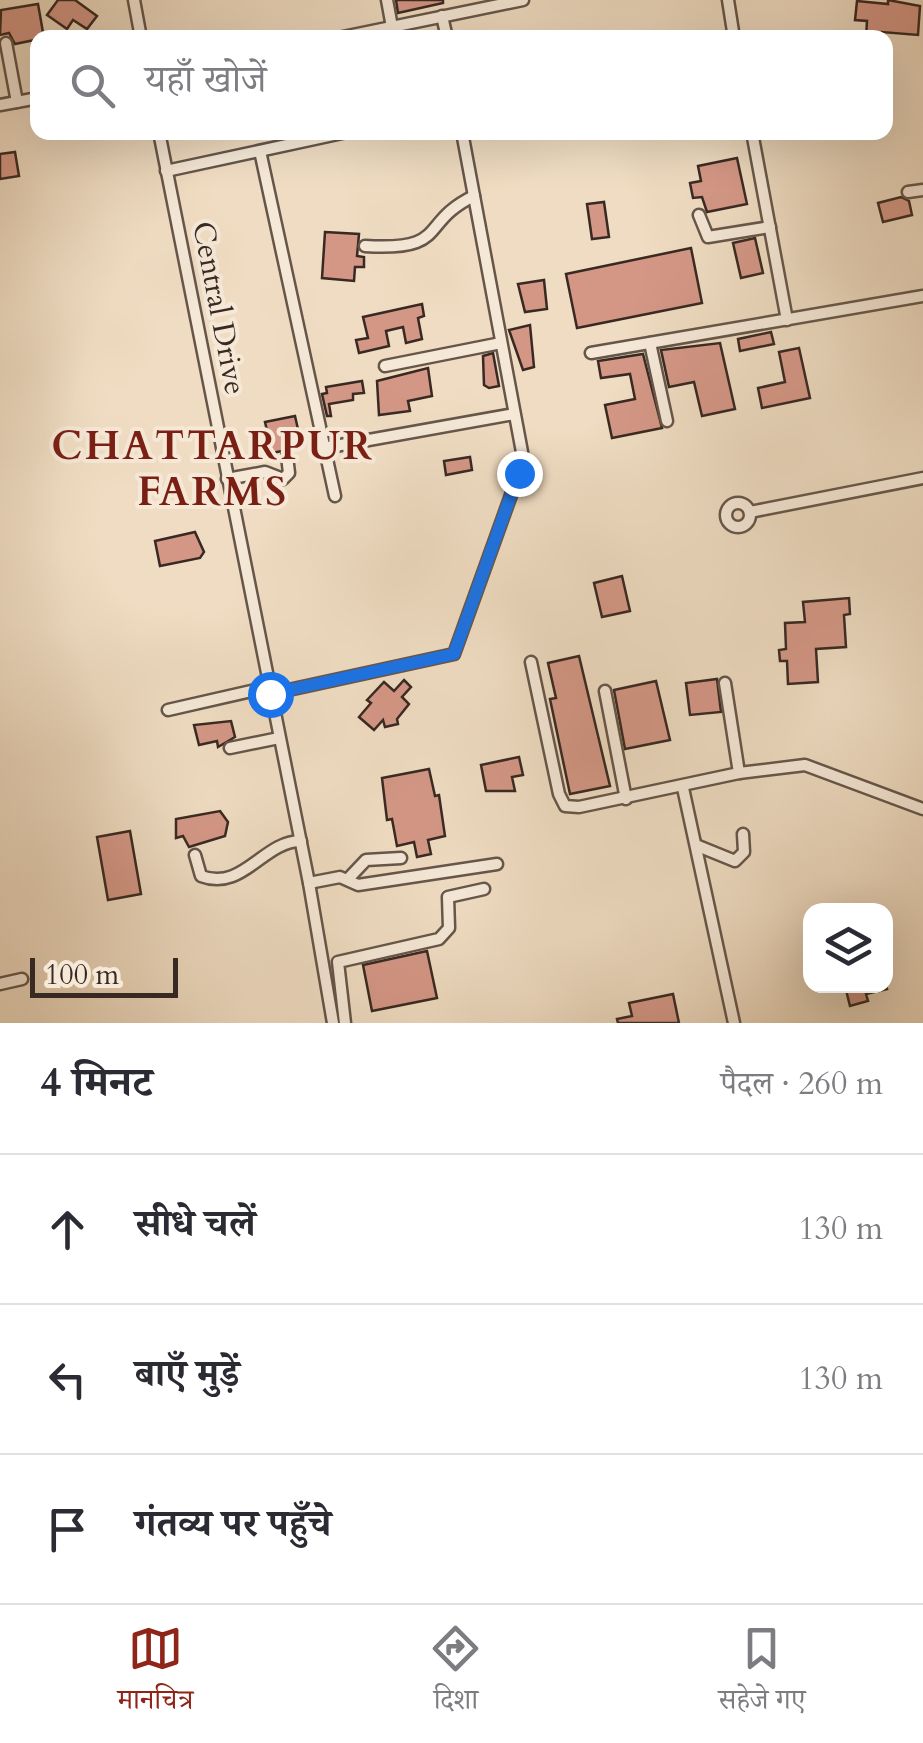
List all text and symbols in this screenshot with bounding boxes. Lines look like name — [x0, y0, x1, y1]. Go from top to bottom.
search box — [30, 30, 893, 140]
text: यहाँ खोजें — [145, 54, 266, 106]
icon: search — [65, 58, 120, 113]
street label: Central Drive — [182, 218, 256, 398]
district label: CHATTARPUR FARMS — [51, 419, 375, 520]
route end — [497, 451, 543, 497]
route start — [248, 672, 294, 718]
map controls — [803, 903, 893, 993]
button: layers — [803, 903, 893, 993]
scale bar — [30, 953, 178, 998]
text: 100 m — [45, 956, 119, 994]
text: 4 मिनट — [40, 1054, 152, 1111]
text: पैदल · 260 m — [721, 1062, 883, 1106]
text: सीधे चलें — [135, 1198, 255, 1250]
icon: ahead — [40, 1202, 95, 1257]
text: 130 m — [798, 1207, 883, 1251]
text: बाएँ मुड़ें — [135, 1348, 239, 1400]
icon: left — [40, 1352, 95, 1407]
text: 130 m — [798, 1357, 883, 1401]
text: गंतव्य पर पहुँचे — [135, 1498, 331, 1550]
icon: arrive — [40, 1502, 95, 1557]
tab: मानचित्र — [117, 1621, 193, 1727]
tab: दिशा — [428, 1621, 483, 1727]
tab: सहेजे गए — [718, 1621, 806, 1727]

